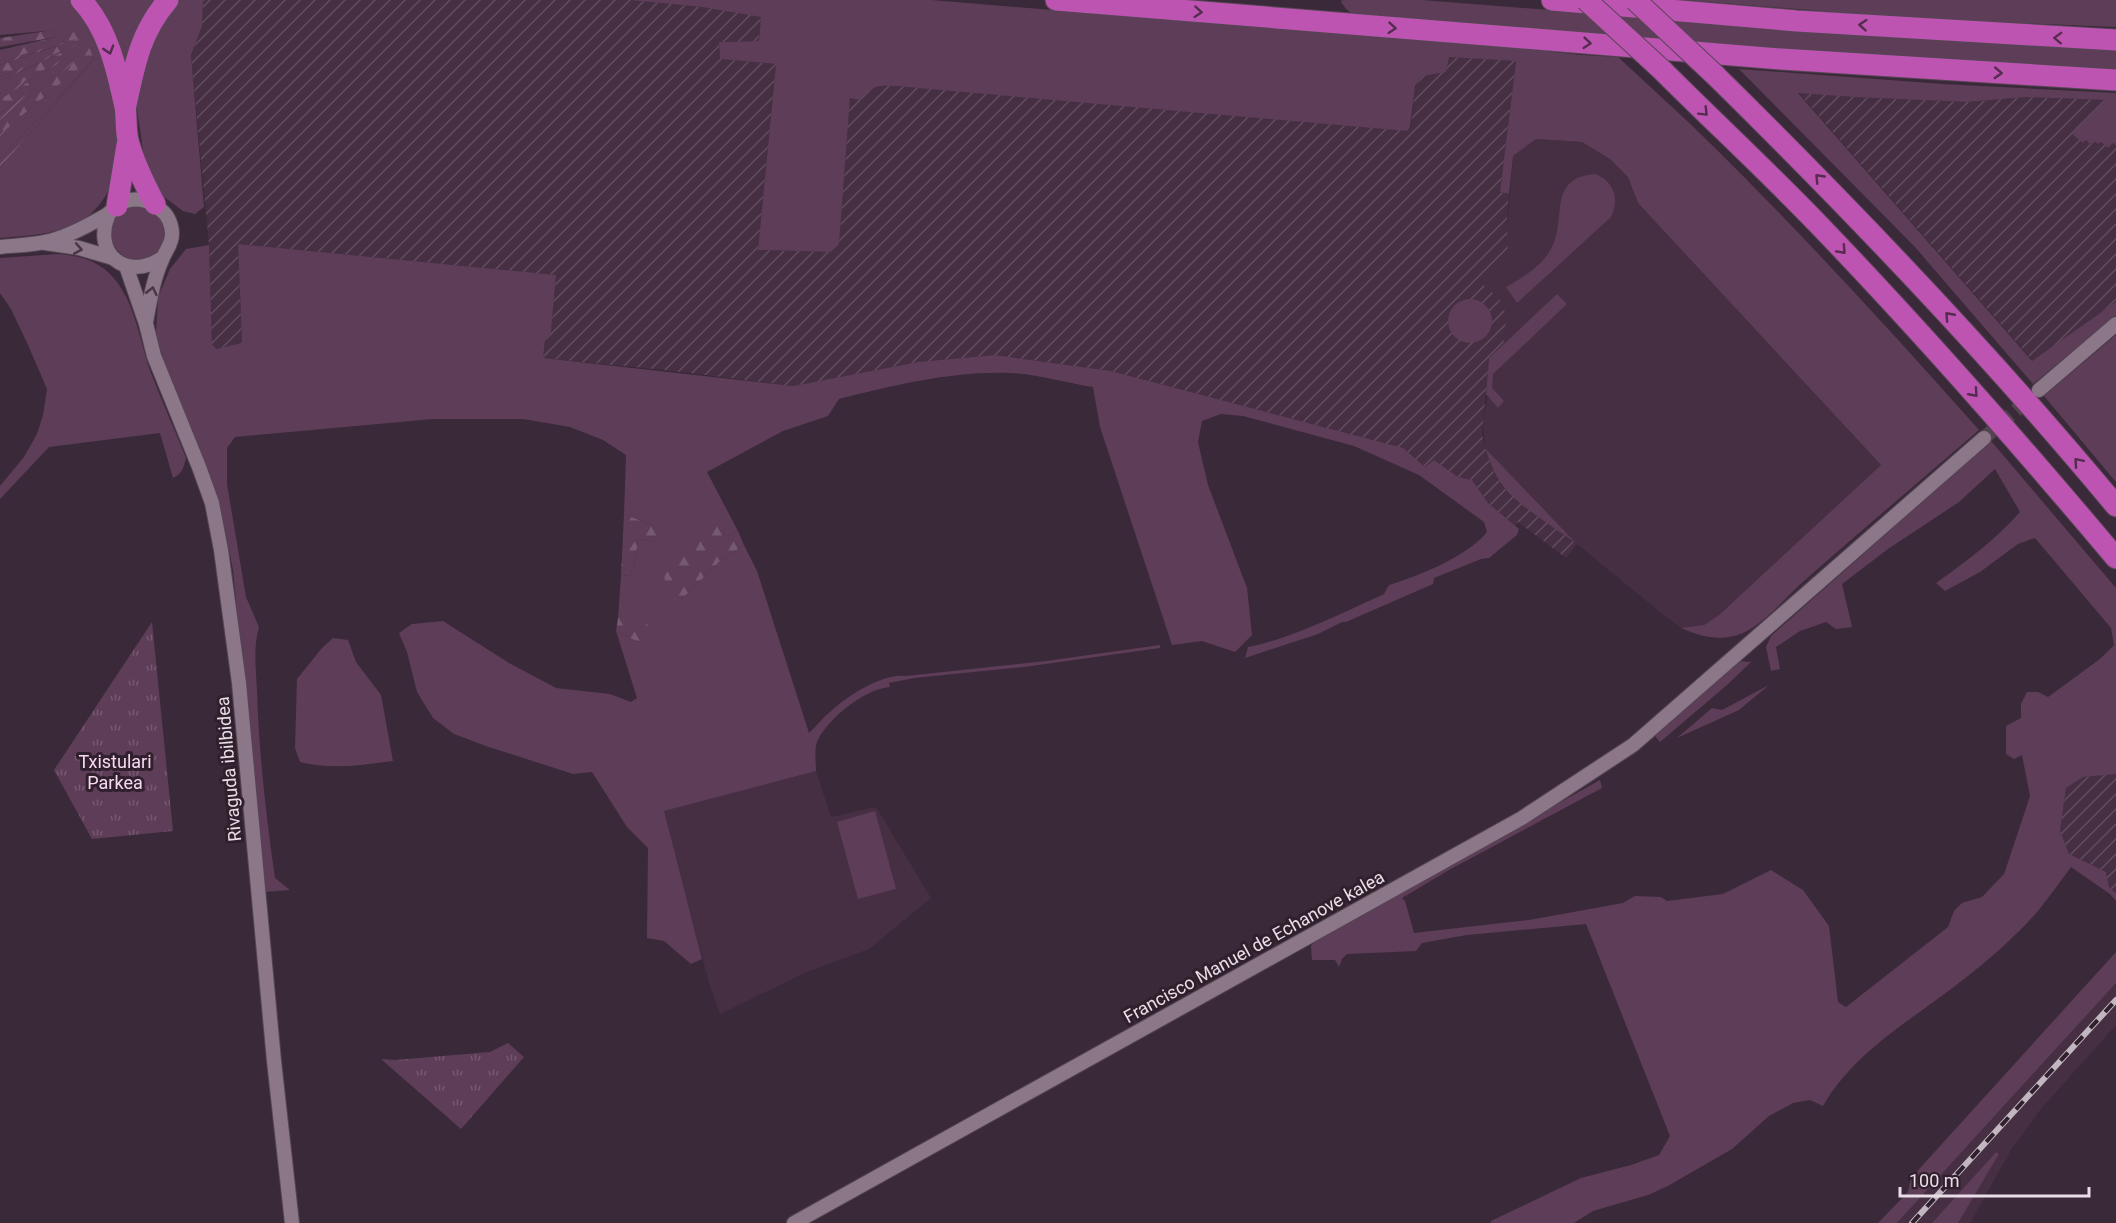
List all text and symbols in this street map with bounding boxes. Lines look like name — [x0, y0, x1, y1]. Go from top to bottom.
one-way arrow — [1193, 5, 1202, 18]
one-way arrow — [1858, 19, 1867, 32]
one-way arrow — [1388, 21, 1397, 34]
one-way arrow — [2053, 31, 2062, 44]
one-way arrow — [1582, 36, 1591, 49]
one-way arrow — [102, 44, 114, 55]
one-way arrow — [1993, 67, 2002, 80]
one-way arrow — [1698, 105, 1708, 116]
one-way arrow — [1815, 174, 1826, 184]
one-way arrow — [73, 242, 83, 255]
one-way arrow — [1835, 243, 1846, 253]
one-way arrow — [145, 286, 158, 296]
one-way arrow — [1945, 312, 1956, 323]
one-way arrow — [1967, 386, 1978, 397]
one-way arrow — [2074, 458, 2085, 469]
street label: Rivaguda ibilbidea — [212, 696, 245, 842]
park label: Txistulari Parkea — [78, 751, 152, 793]
street label: Francisco Manuel de Echanove kalea — [1120, 866, 1388, 1027]
scale bar — [1900, 1160, 2089, 1198]
text: 100 m — [1909, 1170, 1960, 1191]

